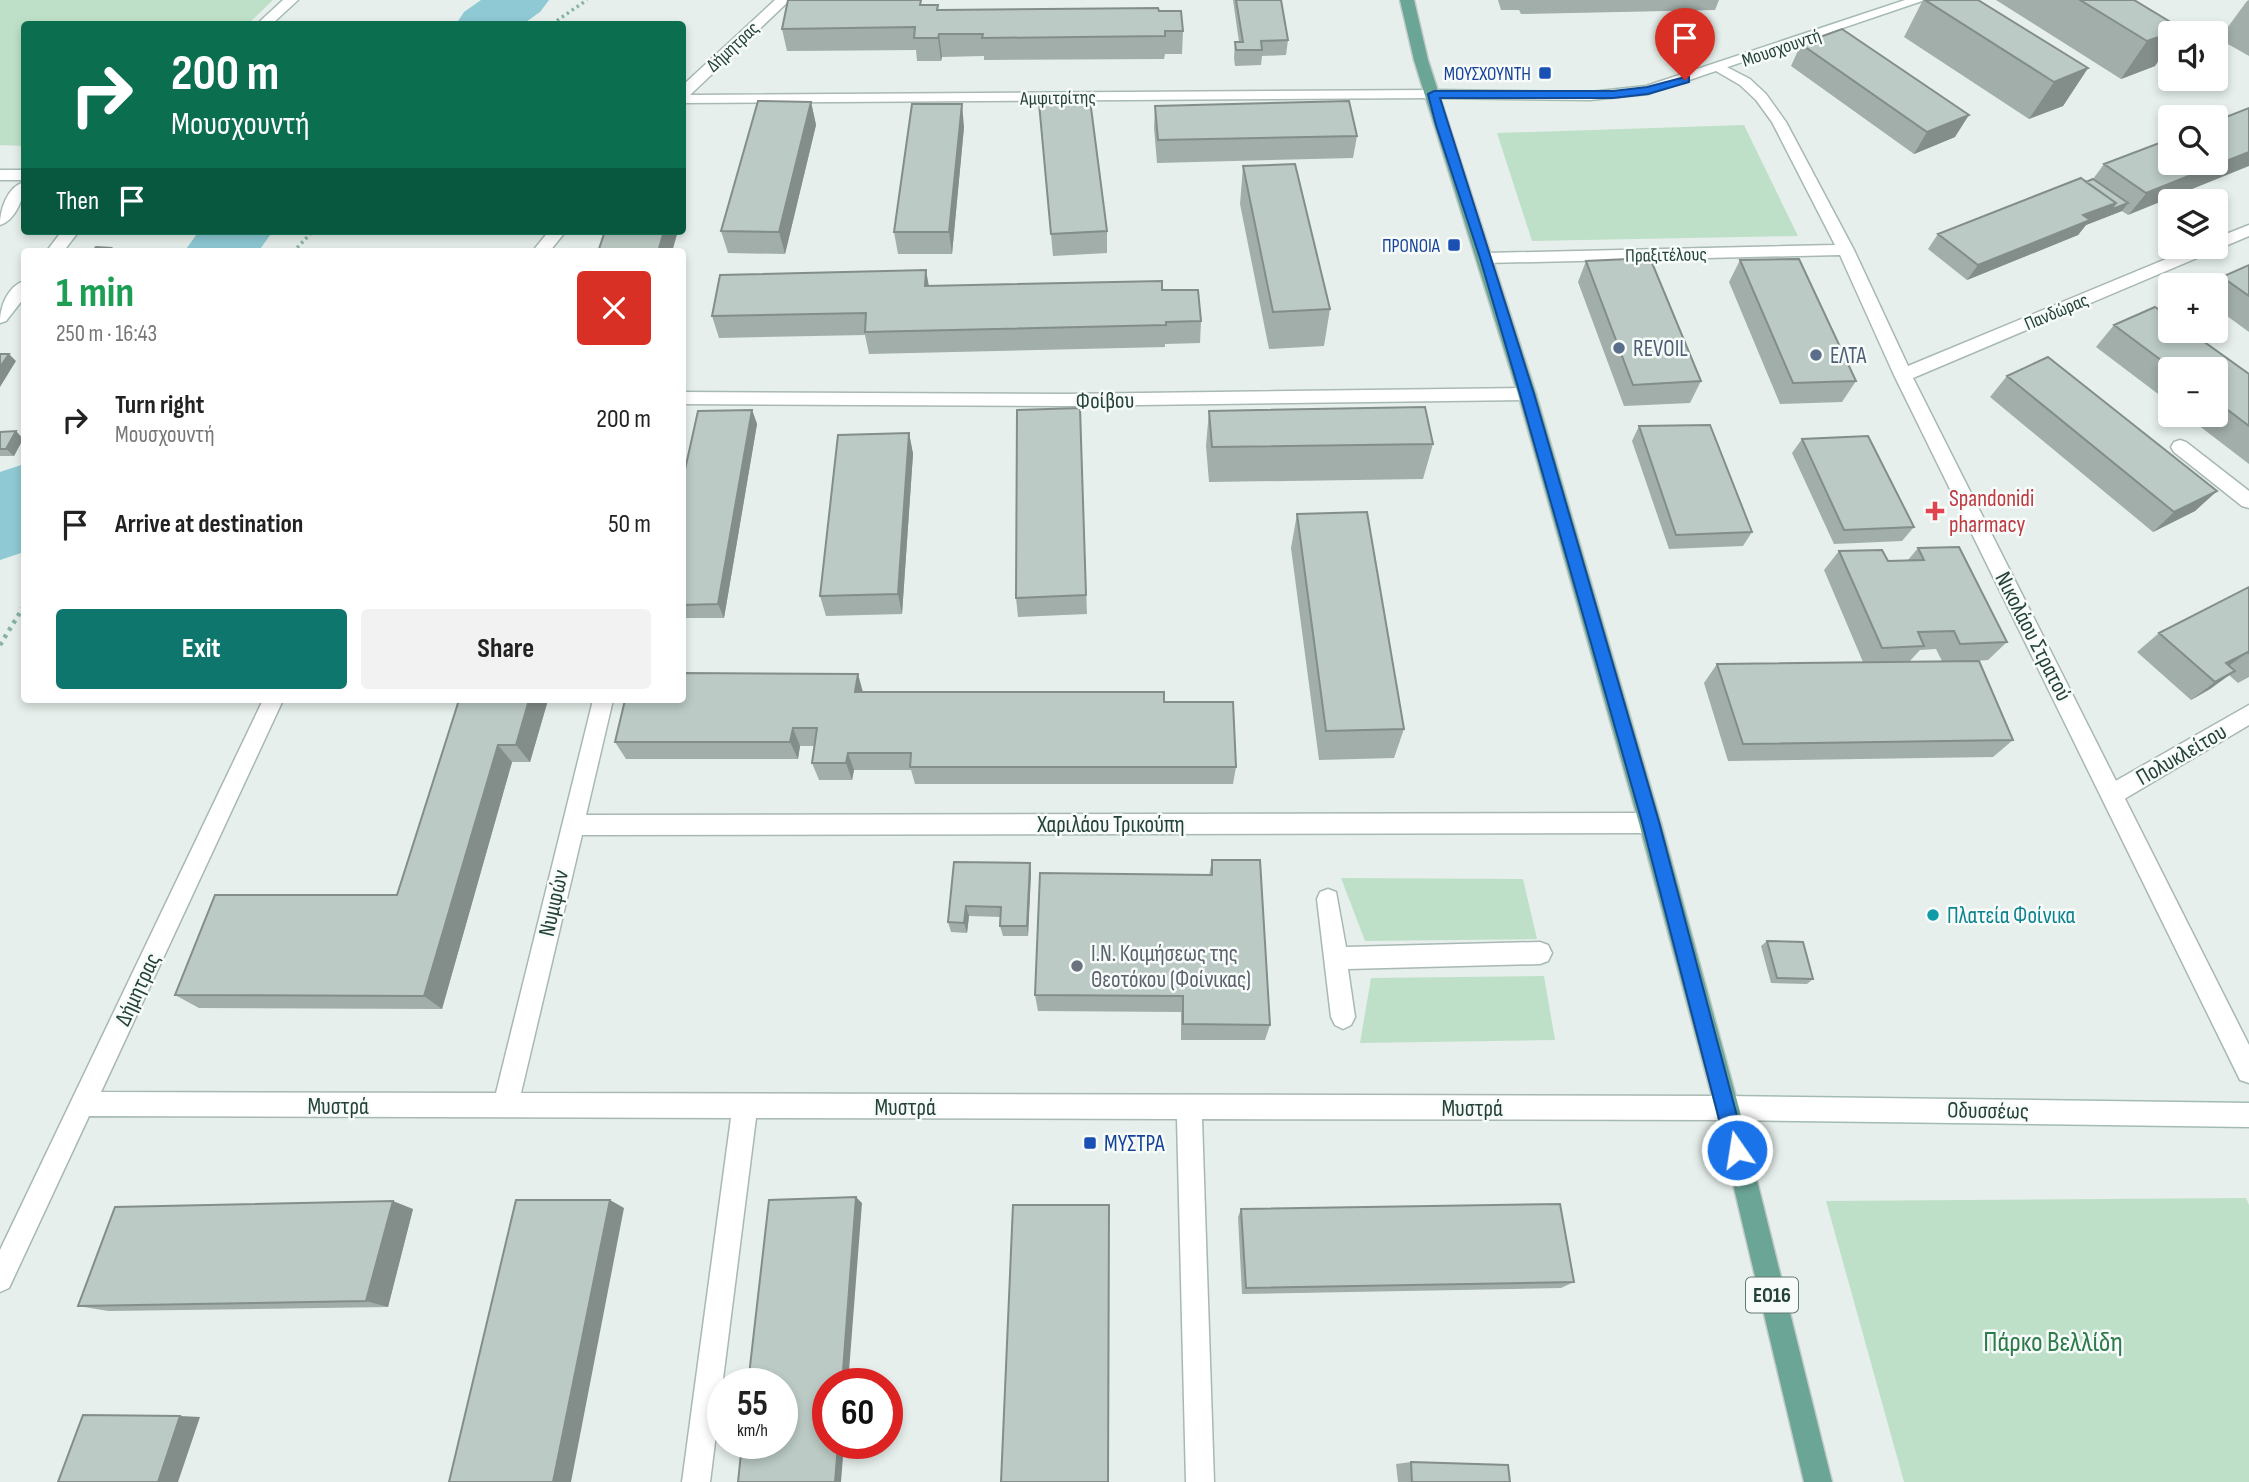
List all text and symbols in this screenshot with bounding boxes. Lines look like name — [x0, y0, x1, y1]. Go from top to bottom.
pin — [1655, 8, 1715, 80]
street label: Δήμητρας — [702, 17, 764, 77]
icon: arrive — [1666, 19, 1704, 57]
map controls — [2158, 21, 2228, 427]
button: sound — [2158, 21, 2228, 91]
street label: Μουσχουντή — [1739, 24, 1824, 73]
text: 200 m — [171, 45, 279, 104]
icon: right — [56, 49, 147, 140]
place label: ΜΟΥΣΧΟΥΝΤΗ — [1444, 63, 1531, 86]
marker: ΜΟΥΣΧΟΥΝΤΗ — [1537, 65, 1553, 81]
street label: Αμφιτρίτης — [1019, 86, 1096, 111]
text: Μουσχουντή — [171, 105, 309, 144]
button: search — [2158, 105, 2228, 175]
icon: arrive — [113, 182, 151, 220]
text: Then — [56, 186, 99, 217]
button: layers — [2158, 189, 2228, 259]
place label: ΠΡΟΝΟΙΑ — [1382, 235, 1441, 258]
marker: ΠΡΟΝΟΙΑ — [1446, 237, 1462, 253]
street label: Πραξιτέλους — [1625, 243, 1707, 268]
text: 1 min — [56, 268, 134, 319]
button: close — [577, 271, 651, 345]
button: + — [2158, 273, 2228, 343]
street label: Πανδώρας — [2021, 289, 2092, 336]
text: 250 m · 16:43 — [56, 320, 157, 348]
place label: REVOIL — [1633, 335, 1688, 363]
marker: REVOIL — [1611, 340, 1627, 356]
place label: ΕΛΤΑ — [1830, 342, 1866, 370]
marker: ΕΛΤΑ — [1808, 347, 1824, 363]
button: − — [2158, 357, 2228, 427]
street label: Φοίβου — [1075, 386, 1135, 416]
text: Turn right — [115, 390, 204, 421]
icon: right — [56, 401, 94, 439]
text: 200 m — [596, 404, 651, 435]
text: Μουσχουντή — [115, 421, 215, 449]
place label: Spandonidi pharmacy — [1949, 485, 2034, 539]
marker: Spandonidi pharmacy — [1927, 503, 1943, 519]
icon: arrive — [56, 506, 94, 544]
text: Arrive at destination — [115, 509, 303, 540]
text: 50 m — [608, 509, 651, 540]
street label: Νικολάου Στρατού — [1989, 567, 2078, 706]
button: Exit — [56, 609, 347, 689]
button: Share — [361, 609, 651, 689]
street label: Πολυκλείτου — [2131, 718, 2232, 792]
street label: Χαριλάου Τρικούπη — [1036, 811, 1185, 839]
street label: Νυμφών — [533, 867, 575, 939]
place label: Πλατεία Φοίνικα — [1947, 902, 2076, 930]
marker: Πλατεία Φοίνικα — [1925, 907, 1941, 923]
place label: Ι.Ν. Κοιμήσεως της Θεοτόκου (Φοίνικας) — [1091, 940, 1251, 994]
street label: Δήμητρας — [109, 949, 167, 1030]
marker: Ι.Ν. Κοιμήσεως της Θεοτόκου (Φοίνικας) — [1069, 958, 1085, 974]
street label: Μυστρά — [307, 1093, 369, 1121]
street label: Μυστρά — [874, 1094, 936, 1122]
street label: Μυστρά — [1441, 1095, 1503, 1123]
street label: Οδυσσέως — [1947, 1096, 2029, 1126]
position arrow — [1700, 1113, 1774, 1187]
place label: ΜΥΣΤΡΑ — [1104, 1130, 1165, 1158]
marker: ΜΥΣΤΡΑ — [1082, 1135, 1098, 1151]
road number: ΕΟ16 — [1746, 1278, 1798, 1312]
park label: Πάρκο Βελλίδη — [1983, 1326, 2123, 1359]
speed limit sign: 60 — [812, 1368, 903, 1459]
text: 55 — [737, 1383, 768, 1426]
text: km/h — [737, 1420, 768, 1441]

